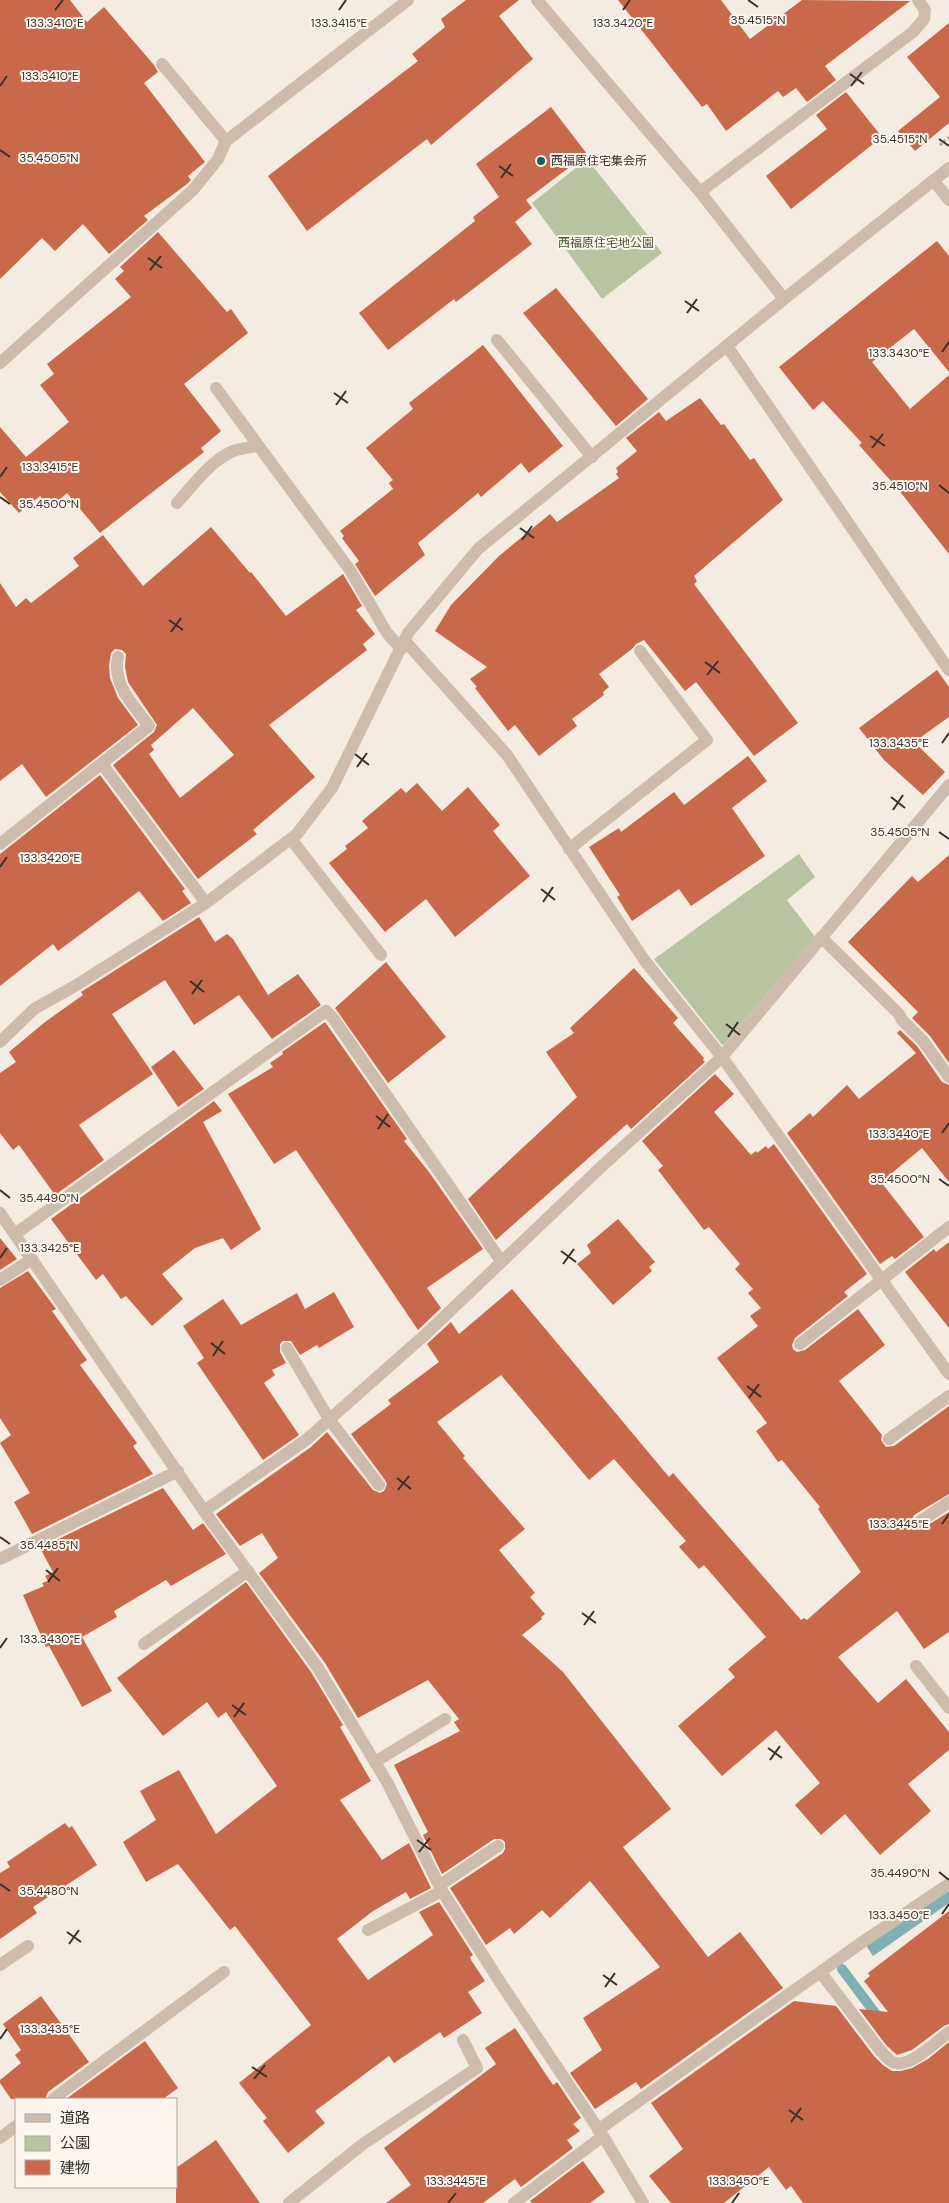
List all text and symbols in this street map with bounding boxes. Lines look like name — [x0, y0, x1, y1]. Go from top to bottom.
text: 35.4515°N — [731, 12, 785, 28]
text: 133.3410°E — [26, 15, 84, 31]
text: 133.3415°E — [311, 15, 368, 31]
text: 133.3420°E — [593, 15, 654, 31]
text: 133.3410°E — [21, 68, 79, 84]
text: 35.4515°N — [873, 131, 927, 147]
text: 35.4505°N — [19, 150, 79, 166]
place label: 西福原住宅集会所 — [551, 153, 647, 169]
marker: 西福原住宅集会所 — [535, 155, 547, 167]
park label: 西福原住宅地公園 — [558, 235, 654, 251]
text: 133.3430°E — [869, 345, 930, 361]
text: 133.3415°E — [22, 459, 79, 475]
text: 35.4510°N — [872, 478, 928, 494]
text: 35.4500°N — [19, 496, 79, 512]
text: 133.3435°E — [869, 735, 929, 751]
text: 35.4505°N — [870, 824, 930, 840]
text: 133.3420°E — [20, 850, 81, 866]
text: 133.3440°E — [868, 1126, 930, 1142]
text: 35.4500°N — [870, 1171, 930, 1187]
text: 35.4490°N — [19, 1190, 79, 1206]
text: 133.3425°E — [20, 1240, 80, 1256]
text: 133.3445°E — [869, 1516, 929, 1532]
text: 35.4485°N — [20, 1537, 78, 1553]
text: 133.3430°E — [20, 1631, 81, 1647]
text: 35.4490°N — [870, 1865, 930, 1881]
text: 35.4480°N — [19, 1883, 79, 1899]
text: 133.3450°E — [868, 1907, 930, 1923]
text: 133.3435°E — [20, 2021, 80, 2037]
legend — [15, 2098, 178, 2188]
text: 道路 — [60, 2108, 90, 2128]
text: 公園 — [60, 2133, 90, 2153]
text: 建物 — [60, 2158, 90, 2178]
text: 133.3445°E — [426, 2173, 486, 2189]
text: 133.3450°E — [708, 2173, 770, 2189]

